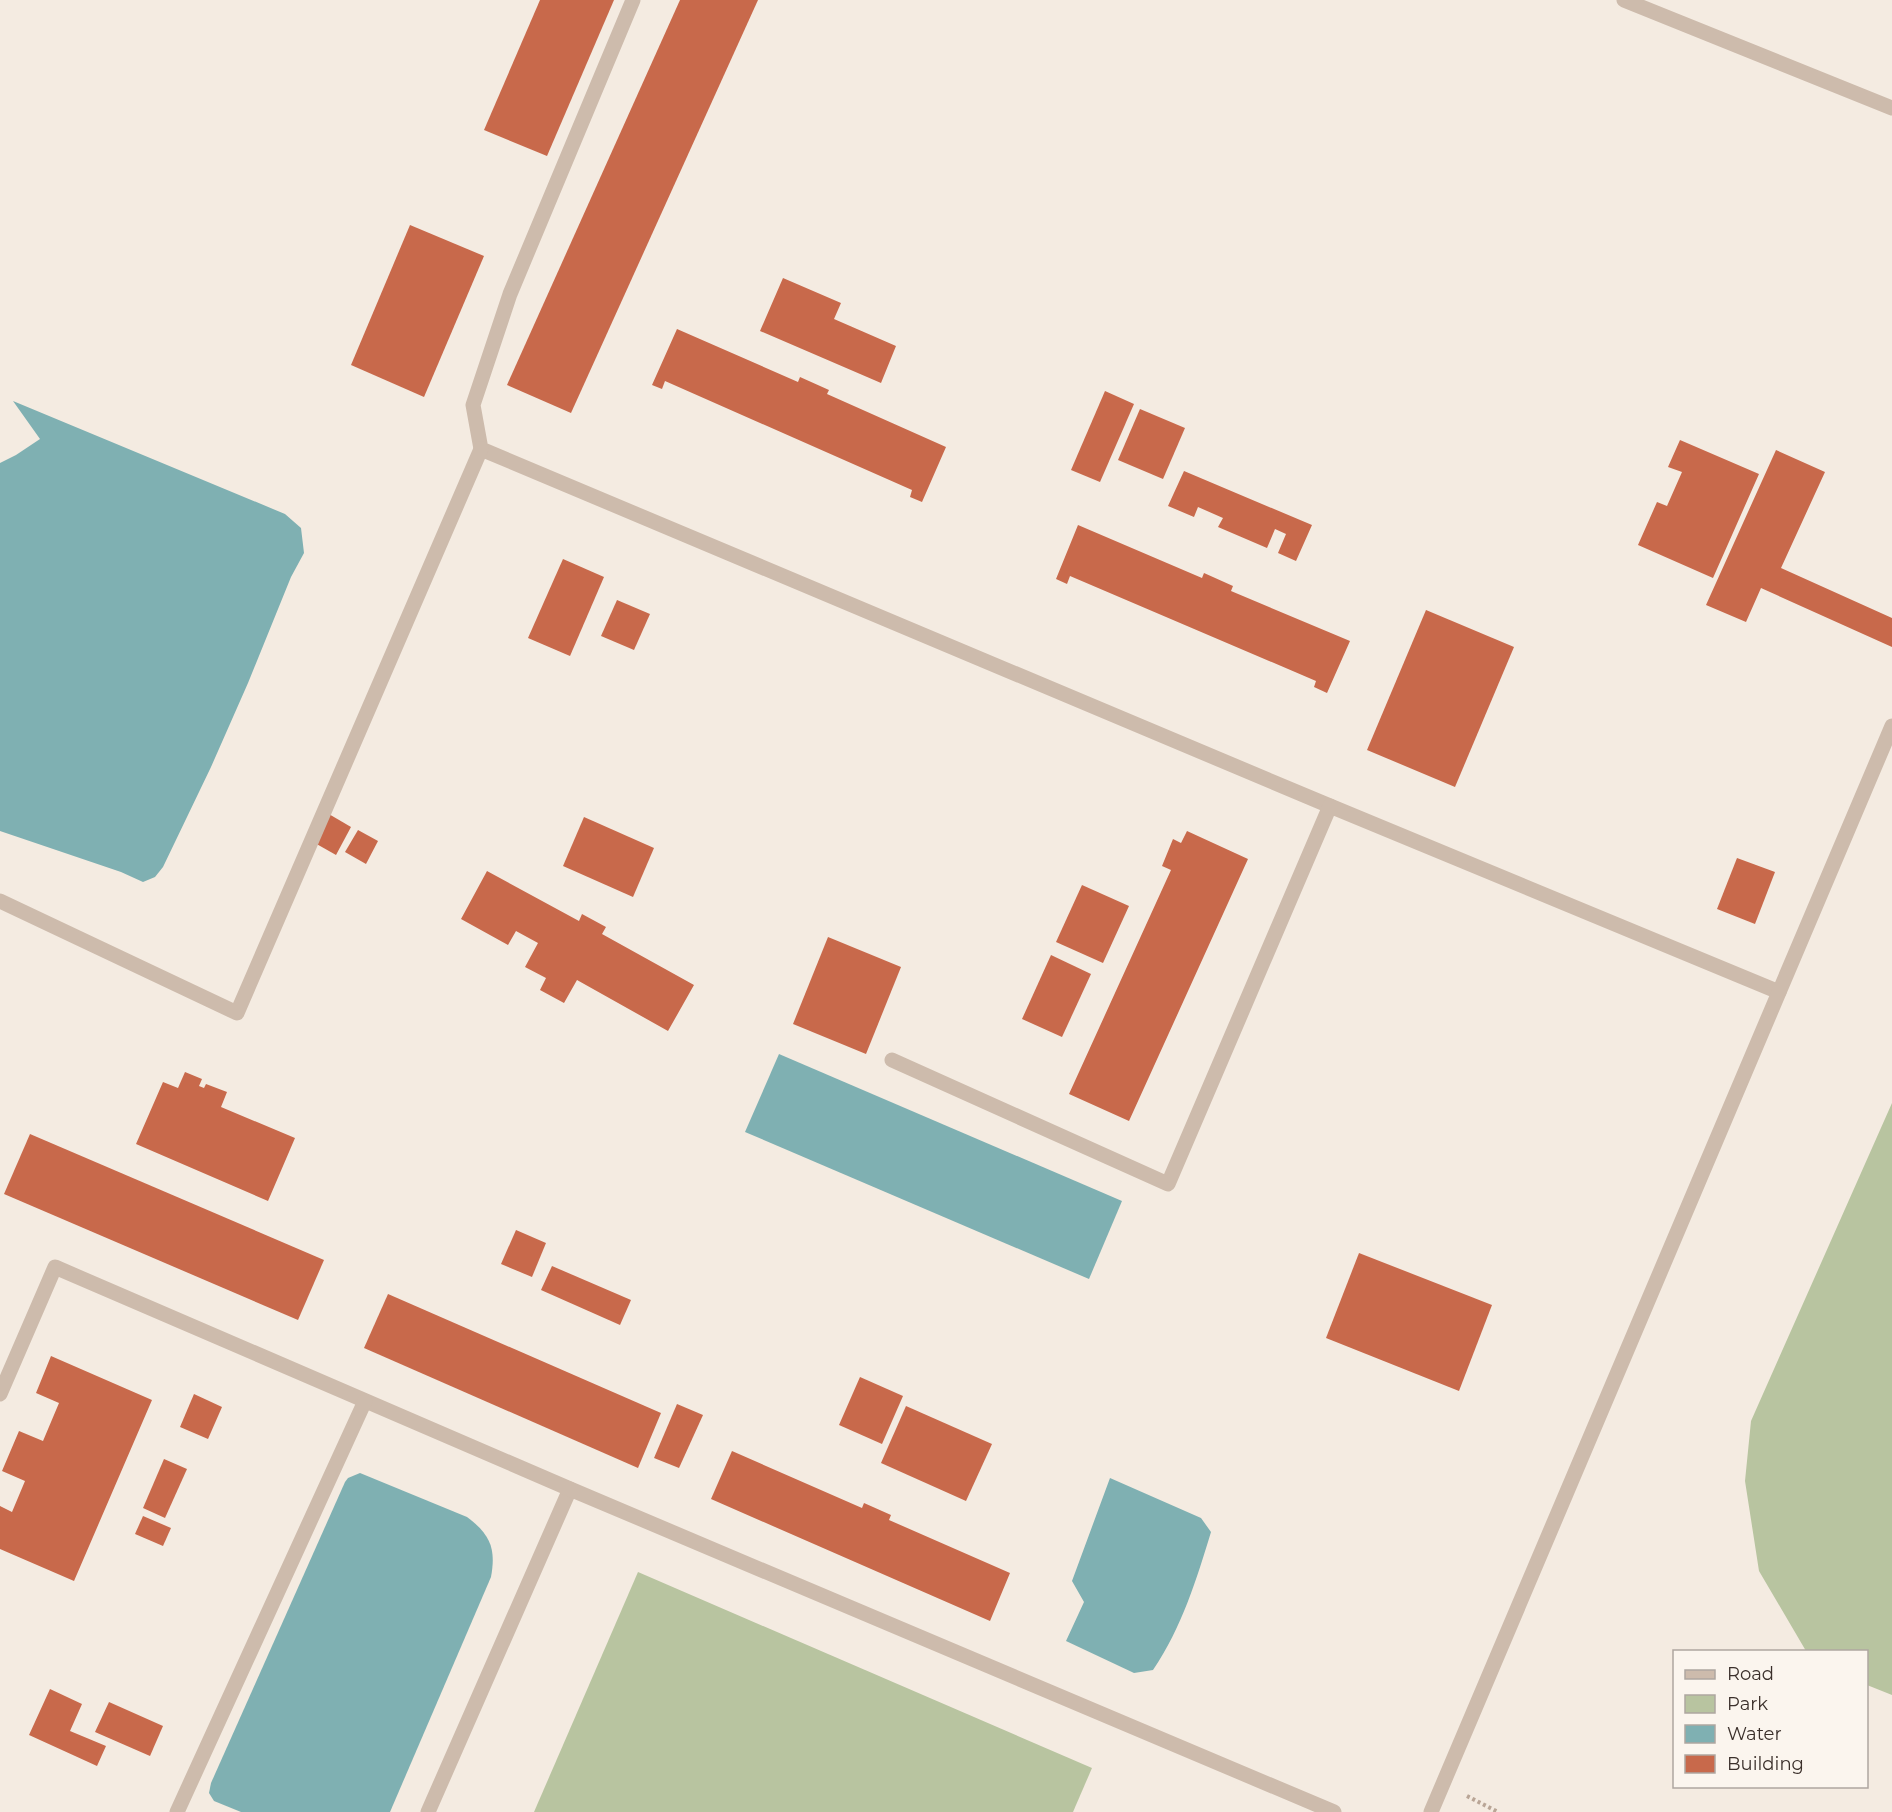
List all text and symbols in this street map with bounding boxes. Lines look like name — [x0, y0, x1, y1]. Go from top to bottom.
legend — [1673, 1650, 1868, 1788]
text: Road — [1727, 1663, 1774, 1685]
text: Park — [1727, 1693, 1768, 1715]
text: Water — [1727, 1723, 1782, 1745]
text: Building — [1727, 1753, 1804, 1775]

